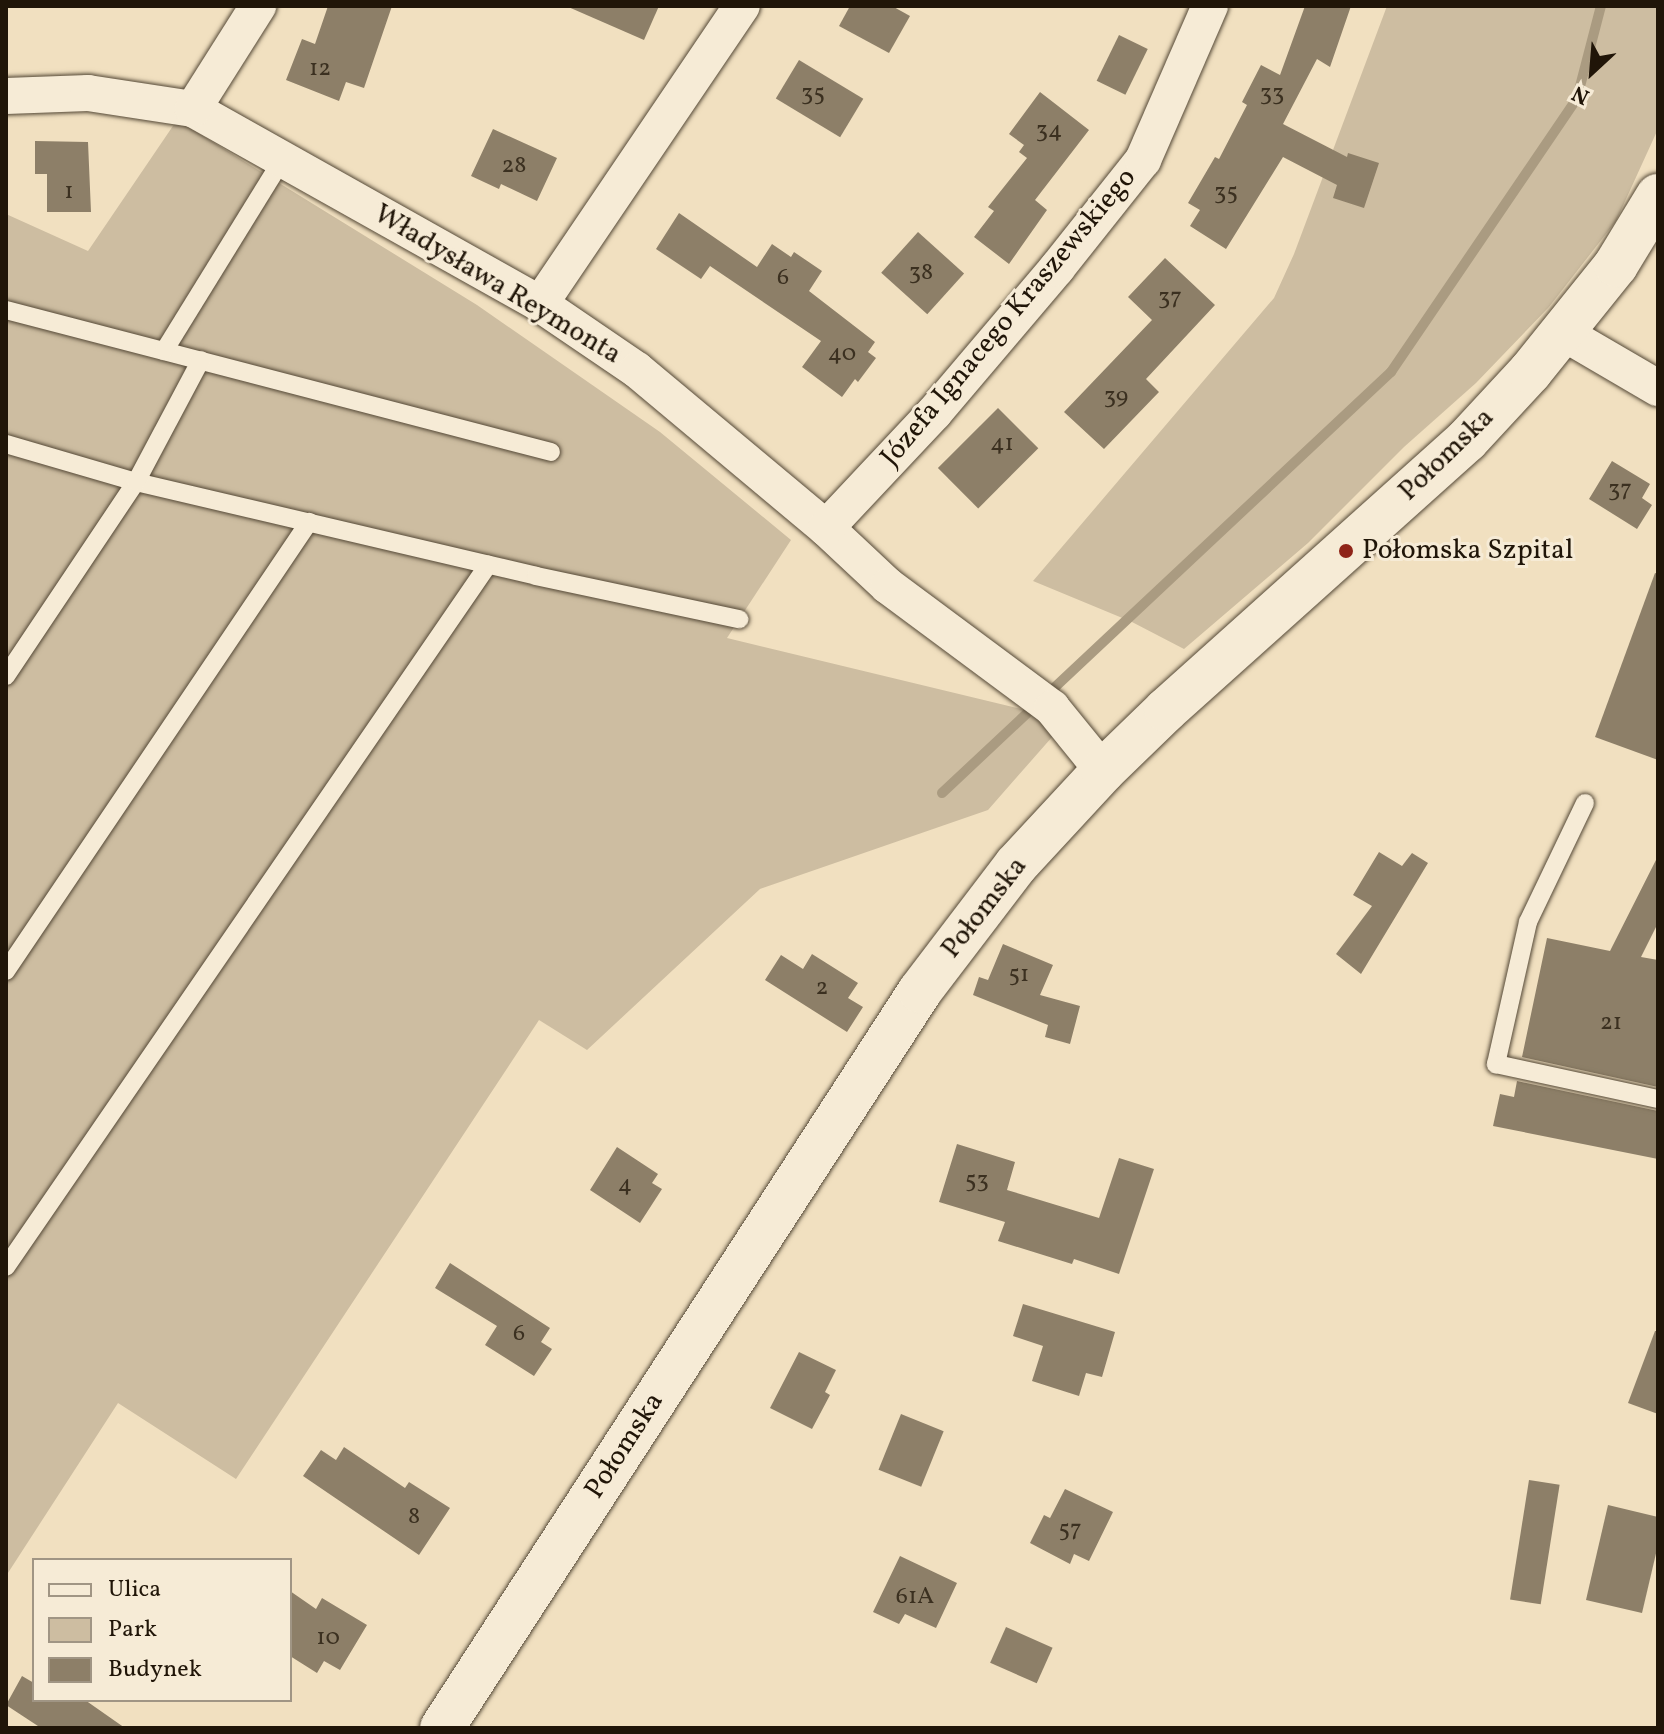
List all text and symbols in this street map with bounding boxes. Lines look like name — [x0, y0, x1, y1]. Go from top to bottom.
north arrow — [1552, 32, 1632, 112]
house number: 12 — [309, 56, 331, 84]
text: N — [1567, 77, 1595, 111]
house number: 35 — [801, 81, 825, 109]
house number: 33 — [1260, 81, 1284, 109]
house number: 34 — [1036, 118, 1062, 146]
house number: 28 — [501, 153, 527, 181]
street label: Józefa Ignacego Kraszewskiego — [874, 162, 1144, 474]
house number: 1 — [64, 179, 74, 207]
house number: 35 — [1214, 180, 1238, 208]
street label: Władysława Reymonta — [367, 198, 627, 372]
house number: 38 — [909, 260, 933, 288]
house number: 6 — [777, 265, 789, 293]
house number: 37 — [1158, 285, 1182, 313]
house number: 40 — [828, 341, 856, 369]
house number: 39 — [1104, 384, 1128, 412]
street label: Połomska — [1392, 401, 1502, 509]
house number: 41 — [990, 431, 1014, 459]
house number: 37 — [1608, 477, 1632, 505]
place label: Połomska Szpital — [1362, 534, 1573, 568]
marker: Połomska Szpital — [1337, 542, 1355, 560]
street label: Połomska — [935, 851, 1035, 965]
house number: 51 — [1009, 962, 1029, 990]
house number: 2 — [816, 975, 828, 1003]
house number: 21 — [1600, 1010, 1622, 1038]
house number: 53 — [965, 1168, 989, 1196]
house number: 4 — [618, 1172, 632, 1200]
house number: 6 — [513, 1321, 525, 1349]
street label: Połomska — [578, 1387, 672, 1505]
house number: 8 — [408, 1504, 420, 1532]
house number: 57 — [1058, 1517, 1082, 1545]
legend — [32, 1558, 292, 1702]
text: Ulica — [108, 1573, 161, 1607]
house number: 61A — [896, 1584, 934, 1612]
text: Park — [108, 1613, 157, 1647]
house number: 10 — [316, 1625, 340, 1653]
text: Budynek — [108, 1653, 202, 1687]

